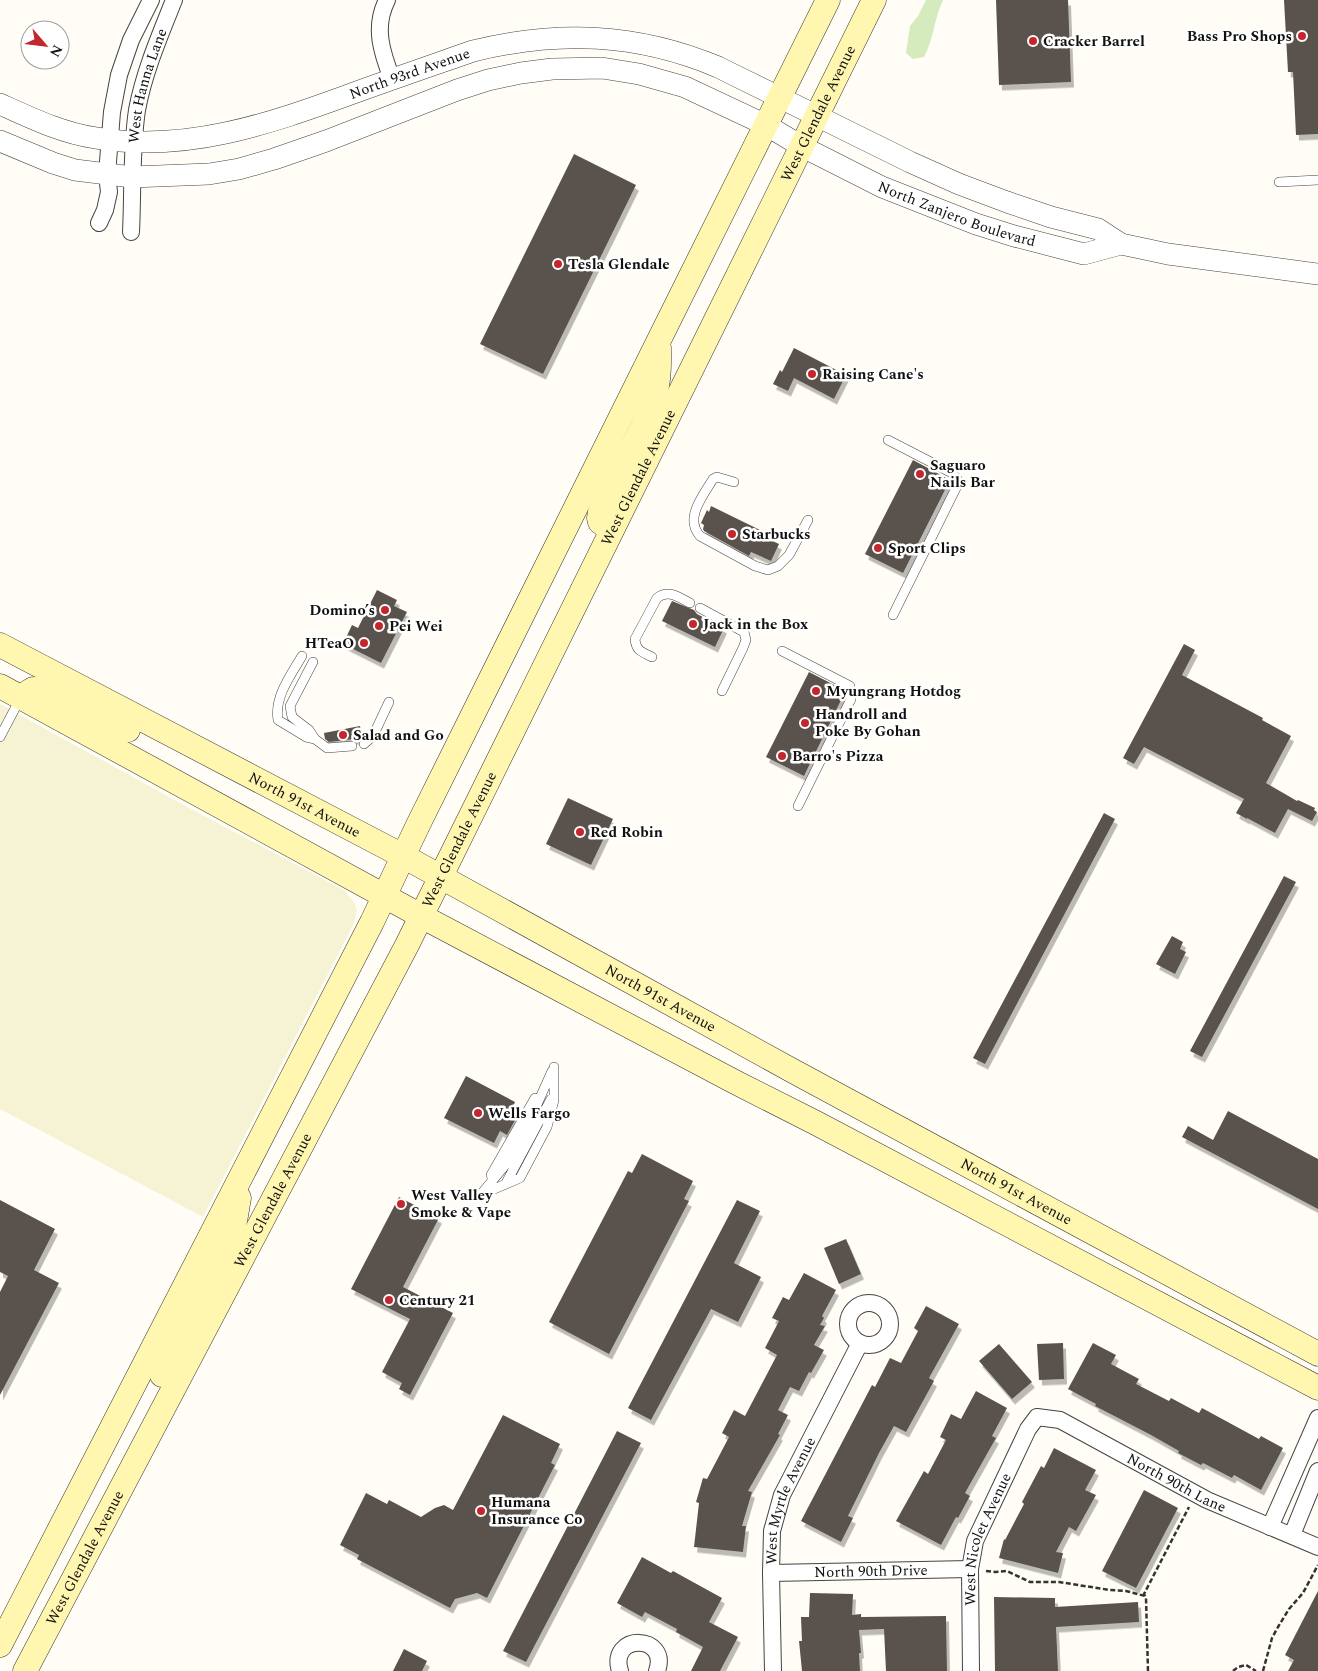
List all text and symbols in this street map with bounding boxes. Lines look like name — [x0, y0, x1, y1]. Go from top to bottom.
north arrow — [20, 20, 70, 70]
street label: West Hanna Lane — [123, 25, 174, 144]
place label: Bass Pro Shops — [1187, 25, 1292, 48]
place label: Cracker Barrel — [1043, 30, 1145, 53]
marker: Bass Pro Shops — [1296, 30, 1308, 42]
marker: Cracker Barrel — [1027, 35, 1039, 47]
text: N — [44, 41, 68, 61]
street label: West Glendale Avenue — [775, 41, 862, 186]
street label: North 93rd Avenue — [346, 42, 473, 106]
street label: North Zanjero Boulevard — [874, 175, 1038, 253]
place label: Tesla Glendale — [568, 253, 670, 276]
marker: Tesla Glendale — [552, 258, 564, 270]
place label: Raising Cane's — [822, 363, 924, 386]
marker: Raising Cane's — [806, 368, 818, 380]
street label: West Glendale Avenue — [595, 405, 682, 550]
place label: Saguaro Nails Bar — [930, 454, 996, 494]
marker: Saguaro Nails Bar — [914, 468, 926, 480]
place label: Starbucks — [742, 523, 811, 546]
marker: Starbucks — [726, 528, 738, 540]
place label: Sport Clips — [888, 537, 966, 560]
marker: Sport Clips — [872, 542, 884, 554]
place label: Domino’s — [309, 599, 375, 622]
marker: Domino’s — [379, 604, 391, 616]
place label: Jack in the Box — [703, 613, 808, 636]
place label: Pei Wei — [389, 615, 443, 638]
marker: Jack in the Box — [687, 618, 699, 630]
marker: Pei Wei — [373, 620, 385, 632]
place label: HTeaO — [305, 632, 354, 655]
marker: HTeaO — [358, 637, 370, 649]
place label: Myungrang Hotdog — [826, 680, 961, 703]
marker: Myungrang Hotdog — [810, 685, 822, 697]
place label: Handroll and Poke By Gohan — [815, 703, 921, 743]
marker: Handroll and Poke By Gohan — [799, 717, 811, 729]
place label: Salad and Go — [353, 724, 444, 747]
marker: Salad and Go — [337, 729, 349, 741]
place label: Barro's Pizza — [792, 745, 884, 768]
marker: Barro's Pizza — [776, 750, 788, 762]
street label: North 91st Avenue — [244, 766, 365, 844]
street label: West Glendale Avenue — [416, 768, 503, 912]
place label: Red Robin — [590, 821, 663, 844]
marker: Red Robin — [574, 826, 586, 838]
street label: North 91st Avenue — [601, 958, 720, 1038]
place label: Wells Fargo — [488, 1102, 570, 1125]
marker: Wells Fargo — [472, 1107, 484, 1119]
street label: West Glendale Avenue — [228, 1129, 318, 1272]
street label: North 91st Avenue — [956, 1152, 1076, 1231]
place label: West Valley Smoke & Vape — [411, 1184, 511, 1224]
marker: West Valley Smoke & Vape — [395, 1198, 407, 1210]
place label: Century 21 — [399, 1289, 475, 1312]
marker: Century 21 — [383, 1294, 395, 1306]
street label: West Myrtle Avenue — [760, 1433, 822, 1565]
street label: North 90th Lane — [1122, 1447, 1230, 1519]
street label: West Nicolet Avenue — [959, 1469, 1018, 1606]
street label: West Glendale Avenue — [40, 1486, 130, 1630]
place label: Humana Insurance Co — [491, 1491, 583, 1531]
marker: Humana Insurance Co — [475, 1505, 487, 1517]
street label: North 90th Drive — [814, 1559, 928, 1584]

